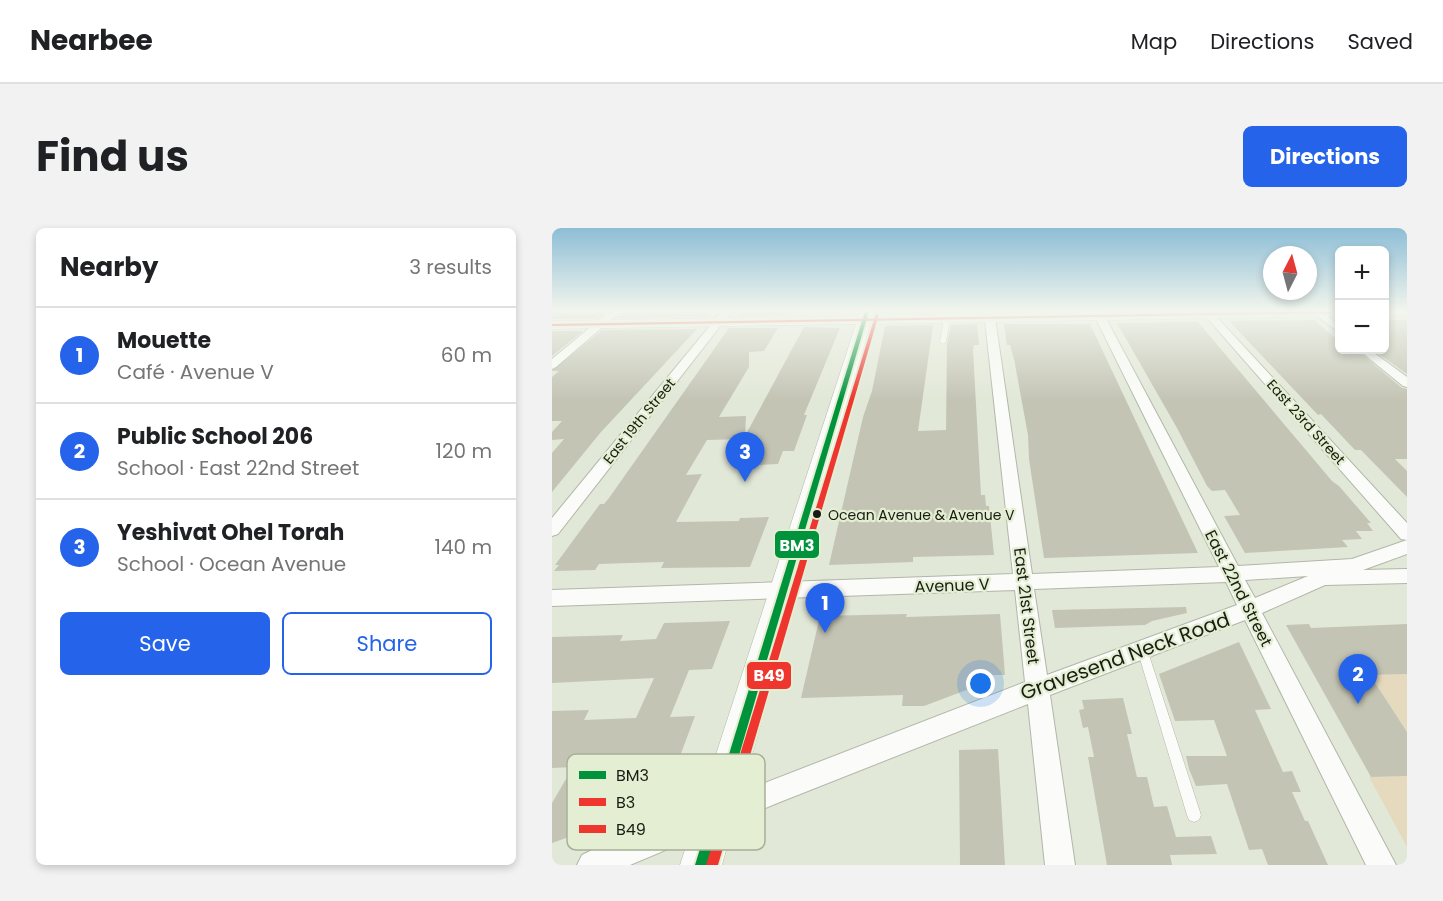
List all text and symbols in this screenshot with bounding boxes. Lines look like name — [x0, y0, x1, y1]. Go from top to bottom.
text: Nearbee — [30, 21, 153, 60]
text: Map — [1131, 27, 1177, 56]
text: Directions — [1210, 27, 1314, 56]
text: Saved — [1347, 27, 1413, 56]
button: Directions — [1243, 126, 1407, 187]
text: Find us — [36, 127, 189, 186]
north arrow — [1263, 246, 1317, 300]
map controls — [1335, 246, 1389, 354]
button: + — [1335, 246, 1389, 300]
text: Nearby — [60, 249, 158, 285]
text: 3 results — [409, 253, 492, 281]
button: − — [1335, 300, 1389, 354]
text: Mouette — [117, 325, 211, 356]
text: 1 — [76, 341, 83, 369]
text: 60 m — [441, 341, 492, 369]
text: Café · Avenue V — [117, 358, 274, 386]
street label: East 19th Street — [598, 374, 680, 468]
street label: East 23rd Street — [1262, 375, 1350, 469]
text: Public School 206 — [117, 421, 313, 452]
pin: 3 — [726, 432, 764, 482]
text: 2 — [74, 437, 85, 465]
text: 120 m — [436, 437, 492, 465]
text: School · East 22nd Street — [117, 454, 359, 482]
place label: Ocean Avenue & Avenue V — [828, 505, 1015, 525]
marker: Ocean Avenue & Avenue V — [811, 508, 823, 520]
text: Yeshivat Ohel Torah — [117, 517, 344, 548]
street label: East 22nd Street — [1199, 526, 1278, 651]
line badge: BM3 — [774, 530, 820, 559]
text: 3 — [73, 533, 86, 561]
text: 140 m — [435, 533, 492, 561]
text: BM3 — [780, 534, 814, 557]
street label: East 21st Street — [1008, 547, 1045, 666]
text: School · Ocean Avenue — [117, 550, 346, 578]
street label: Avenue V — [914, 573, 990, 598]
pin: 1 — [806, 584, 844, 633]
street label: Gravesend Neck Road — [1016, 605, 1234, 707]
button: Save — [60, 612, 270, 675]
button: Share — [282, 612, 492, 675]
pin: 2 — [1338, 654, 1378, 704]
line badge: B49 — [746, 661, 792, 690]
text: B49 — [753, 664, 785, 687]
your location — [966, 669, 995, 698]
legend — [567, 754, 765, 850]
text: BM3 — [616, 764, 649, 787]
text: B3 — [616, 791, 635, 814]
text: B49 — [616, 818, 646, 841]

